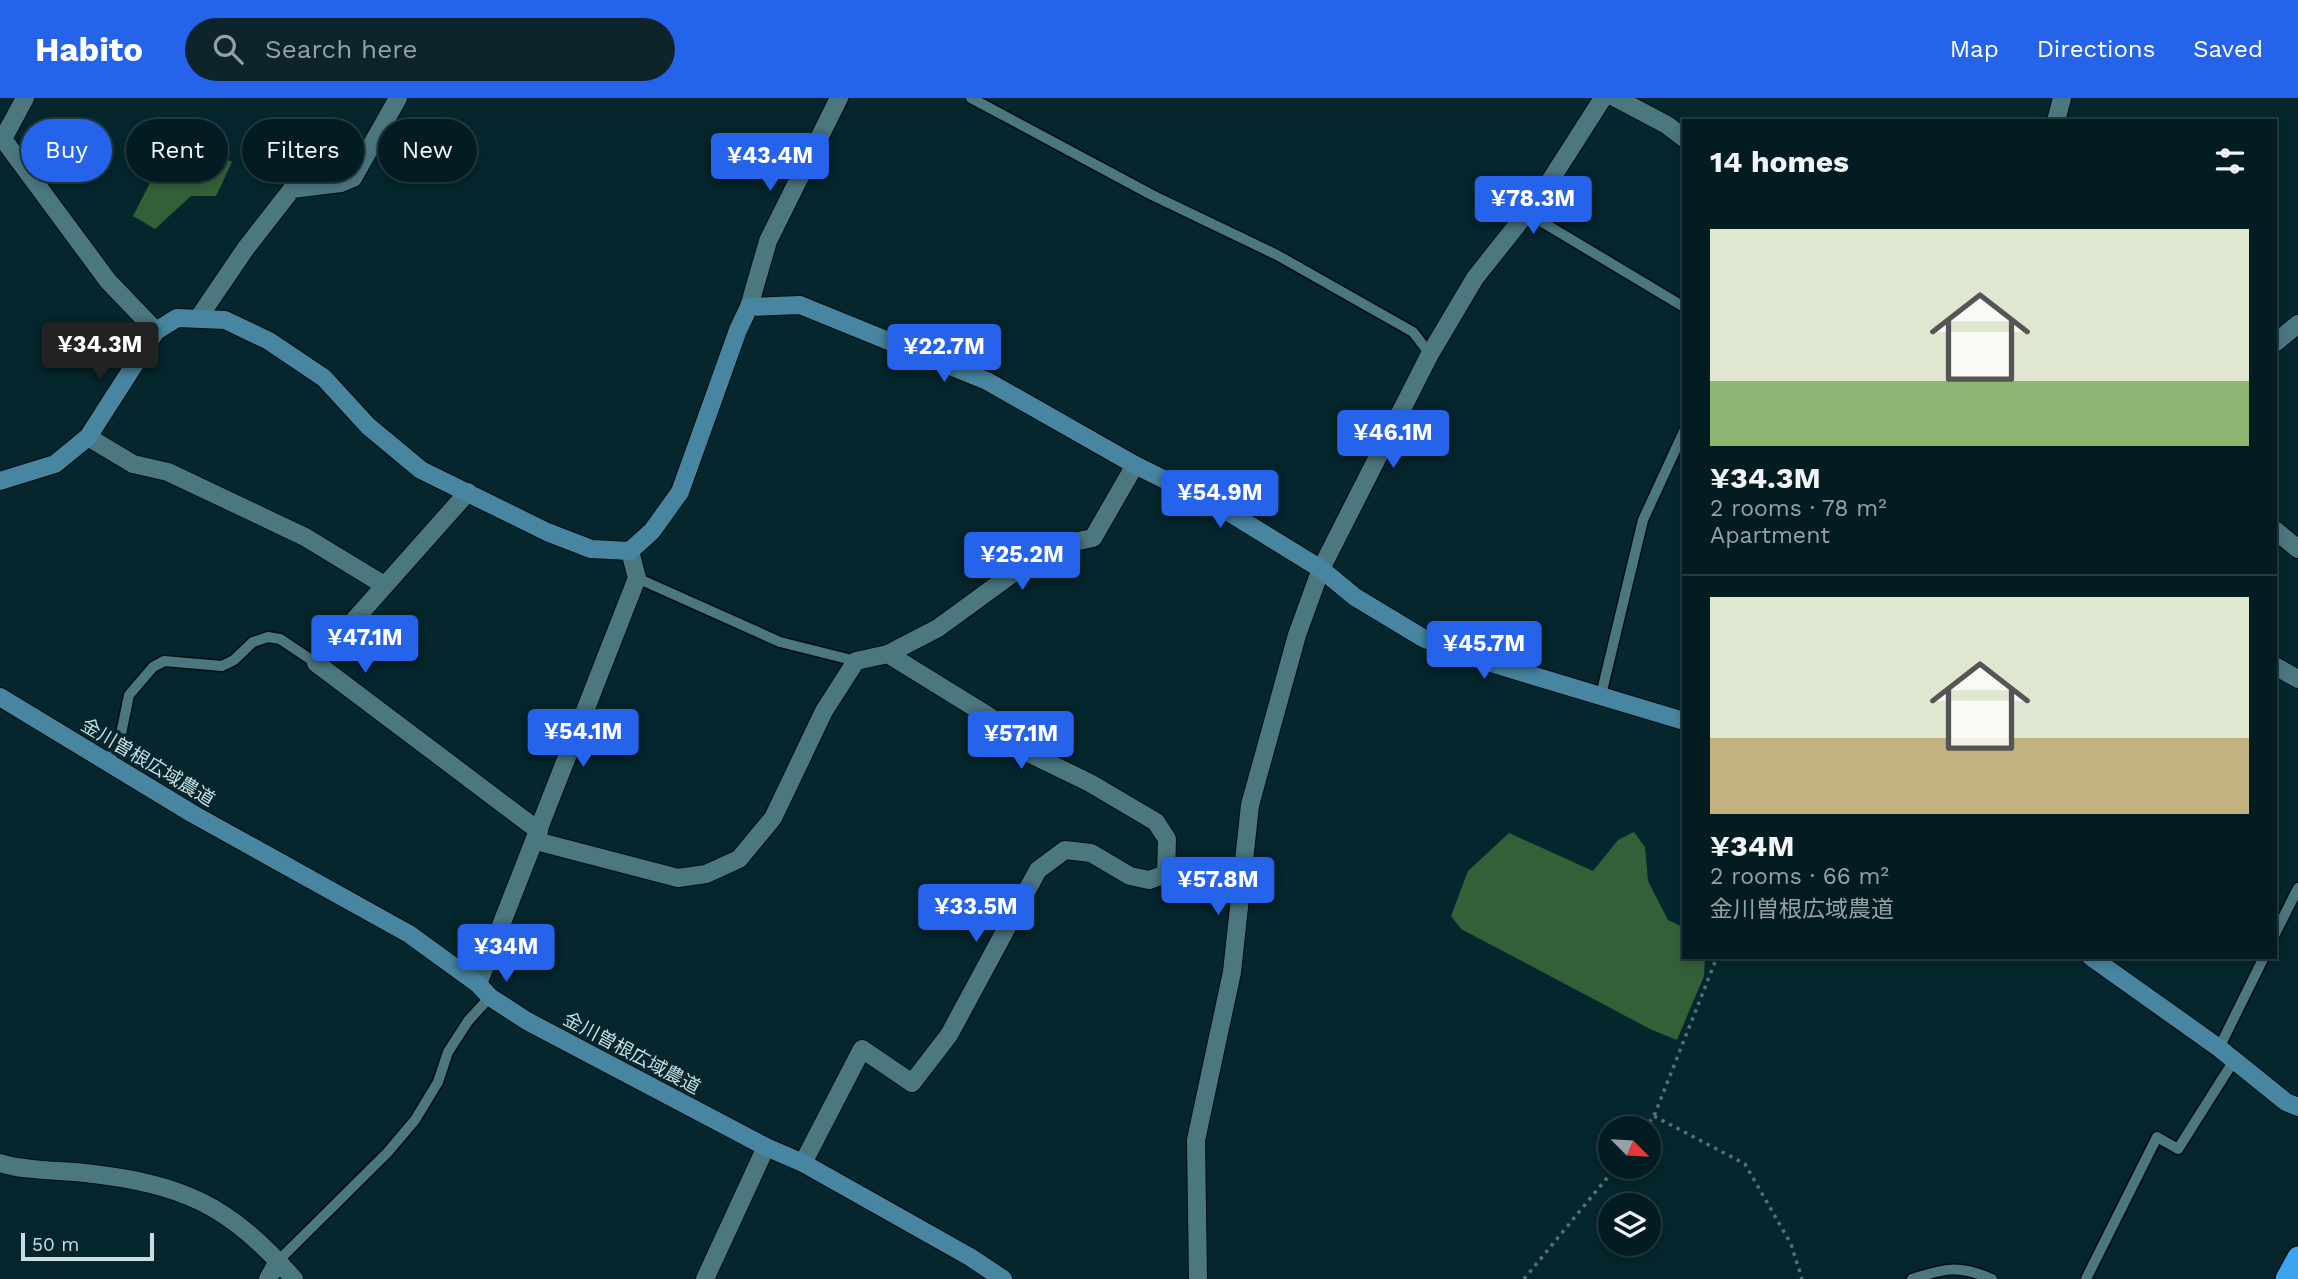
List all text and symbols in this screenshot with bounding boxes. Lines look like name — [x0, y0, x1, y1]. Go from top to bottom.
search box — [185, 18, 675, 81]
text: Habito — [35, 30, 143, 69]
icon: search — [209, 30, 247, 68]
text: Search here — [265, 34, 417, 64]
text: Map — [1950, 35, 1999, 63]
text: Directions — [2037, 35, 2155, 63]
text: Saved — [2193, 35, 2263, 63]
chip: Buy — [21, 119, 112, 182]
chip: Rent — [126, 119, 228, 182]
chip: Filters — [242, 119, 364, 182]
chip: New — [378, 119, 477, 182]
pin: ¥43.4M — [713, 134, 827, 193]
text: ¥43.4M — [727, 142, 813, 169]
icon: filters — [2211, 142, 2249, 180]
text: 14 homes — [1710, 144, 1849, 179]
pin: ¥78.3M — [1476, 176, 1590, 236]
text: ¥78.3M — [1491, 185, 1575, 212]
icon: home — [1917, 274, 2043, 400]
pin: ¥34.3M — [43, 322, 157, 382]
pin: ¥22.7M — [887, 324, 1001, 384]
text: ¥34.3M — [58, 331, 142, 358]
text: ¥22.7M — [903, 333, 985, 360]
pin: ¥46.1M — [1336, 410, 1450, 470]
text: ¥46.1M — [1353, 419, 1433, 446]
text: ¥34.3M — [1710, 460, 1821, 495]
pin: ¥54.9M — [1163, 470, 1277, 530]
text: ¥54.9M — [1177, 479, 1263, 506]
text: 2 rooms · 78 m² — [1710, 495, 1887, 522]
text: Apartment — [1710, 522, 1830, 549]
pin: ¥25.2M — [965, 532, 1079, 592]
text: ¥25.2M — [980, 541, 1064, 568]
pin: ¥47.1M — [308, 616, 422, 675]
pin: ¥45.7M — [1427, 622, 1541, 681]
text: ¥47.1M — [327, 624, 403, 651]
text: ¥45.7M — [1443, 630, 1525, 657]
icon: home — [1917, 643, 2043, 769]
pin: ¥54.1M — [526, 710, 640, 769]
pin: ¥57.1M — [964, 712, 1078, 771]
street label: 金川曽根広域農道 — [77, 713, 219, 811]
text: ¥54.1M — [544, 718, 622, 745]
text: ¥57.1M — [984, 720, 1058, 747]
text: ¥34M — [1710, 828, 1794, 863]
pin: ¥57.8M — [1161, 858, 1275, 917]
text: 2 rooms · 66 m² — [1710, 863, 1889, 890]
text: ¥57.8M — [1177, 866, 1259, 893]
pin: ¥33.5M — [919, 884, 1033, 944]
text: ¥33.5M — [934, 893, 1018, 920]
text: 金川曽根広域農道 — [1710, 896, 1894, 923]
pin: ¥34M — [465, 924, 547, 984]
text: ¥34M — [474, 933, 538, 960]
street label: 金川曽根広域農道 — [559, 1007, 705, 1099]
north arrow — [1598, 1116, 1661, 1180]
map controls — [1598, 1116, 1661, 1256]
button: layers — [1598, 1193, 1661, 1256]
scale bar — [21, 1230, 154, 1262]
text: 50 m — [32, 1233, 79, 1256]

